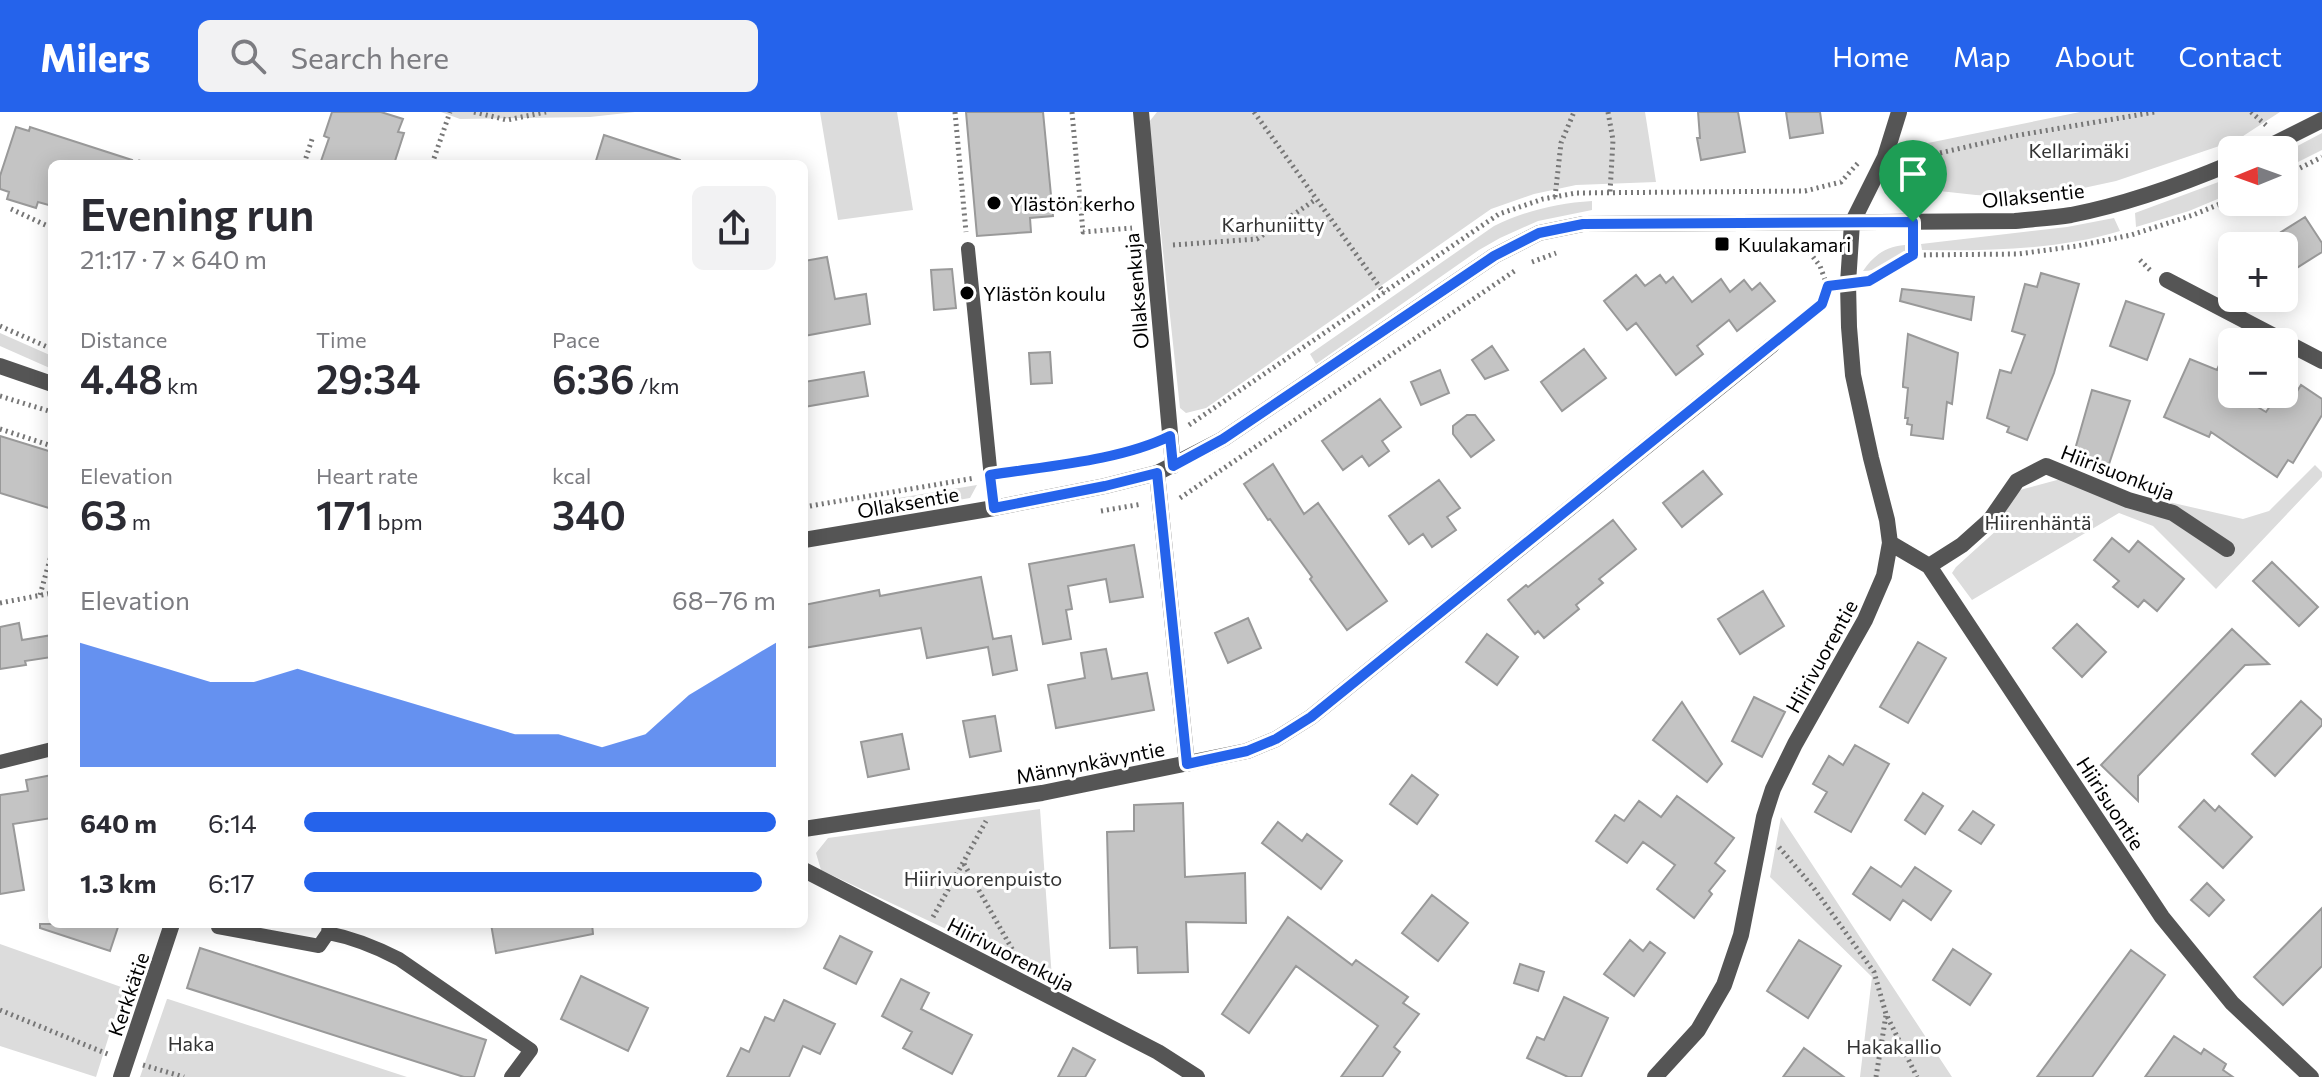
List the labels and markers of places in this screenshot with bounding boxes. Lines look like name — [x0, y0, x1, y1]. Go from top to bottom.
pin — [1879, 140, 1947, 222]
place label: Ylästön kerho — [1010, 191, 1135, 215]
marker: Ylästön kerho — [985, 194, 1003, 212]
place label: Kuulakamari — [1738, 232, 1851, 256]
marker: Kuulakamari — [1713, 235, 1731, 253]
place label: Ylästön koulu — [983, 281, 1106, 305]
marker: Ylästön koulu — [958, 284, 976, 302]

